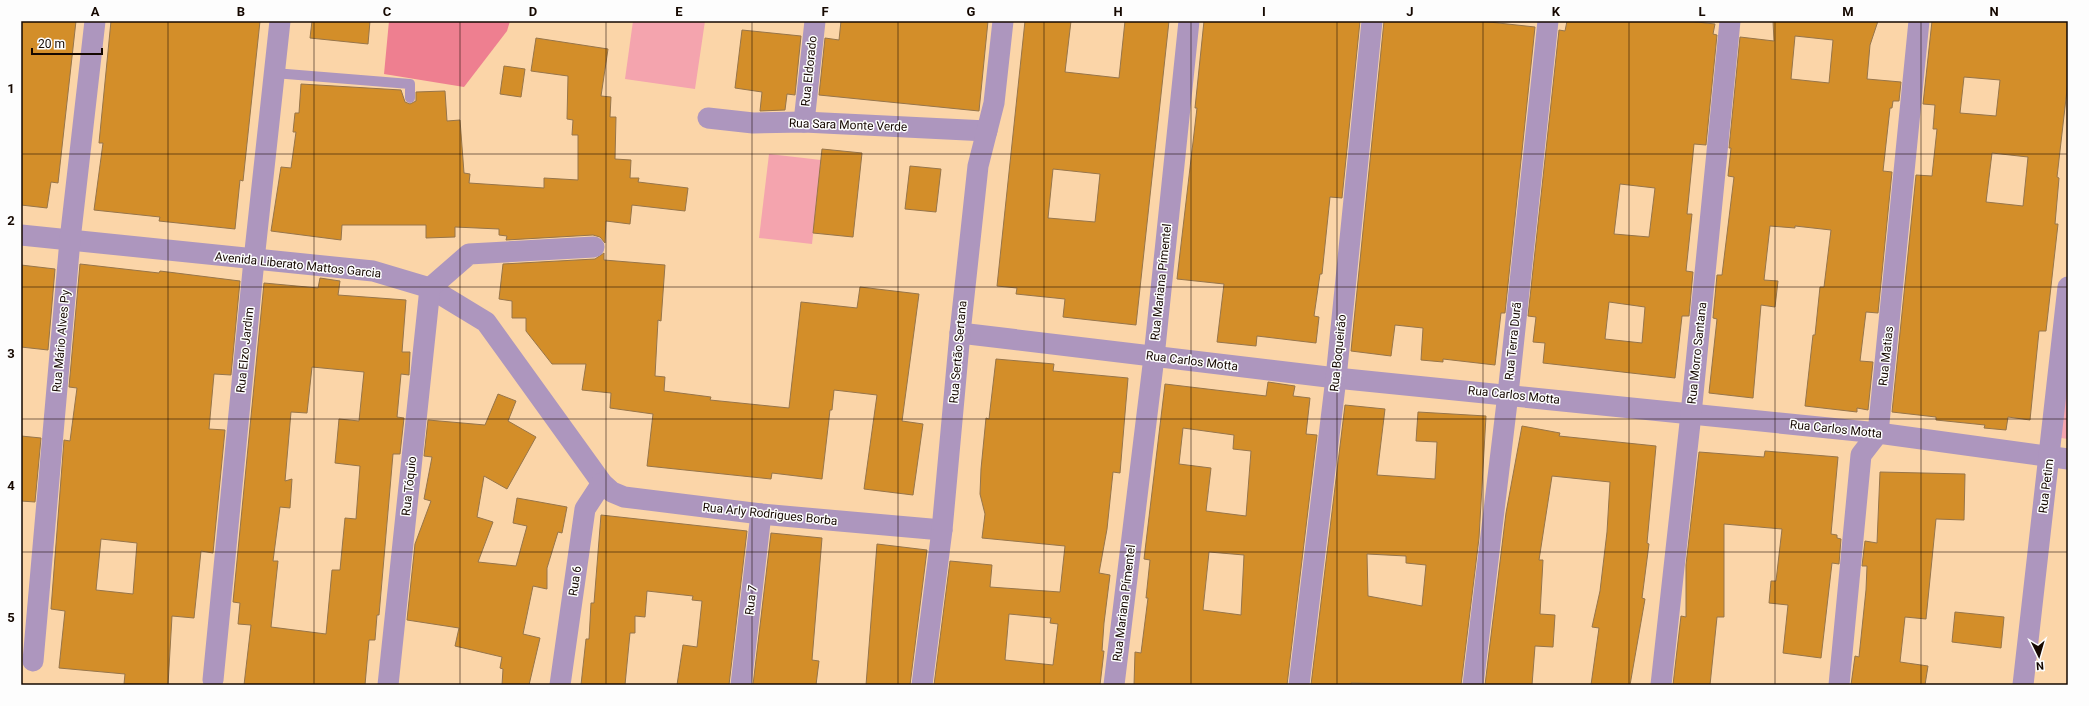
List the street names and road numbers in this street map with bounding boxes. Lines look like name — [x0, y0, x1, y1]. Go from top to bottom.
street label: Rua Eldorado — [798, 35, 820, 107]
street label: Rua Sara Monte Verde — [789, 116, 907, 134]
street label: Rua Mariana Pímentel — [1148, 223, 1174, 341]
street label: Avenida Liberato Mattos Garcia — [214, 249, 382, 281]
street label: Rua Mário Alves Py — [50, 289, 72, 393]
street label: Rua Sertão Sertana — [947, 300, 969, 404]
street label: Rua Terra Durã — [1502, 301, 1524, 381]
street label: Rua Morro Santana — [1685, 301, 1709, 405]
street label: Rua Elzo Jardim — [234, 306, 256, 394]
street label: Rua Boqueirão — [1327, 313, 1349, 392]
street label: Rua Matias — [1876, 325, 1896, 387]
street label: Rua Carlos Motta — [1145, 348, 1239, 374]
street label: Rua Carlos Motta — [1467, 383, 1561, 407]
street label: Rua Carlos Motta — [1789, 417, 1883, 441]
street label: Rua Tóquio — [399, 455, 419, 517]
street label: Rua Petim — [2036, 458, 2056, 514]
street label: Rua Arly Rodrigues Borba — [702, 500, 838, 528]
street label: Rua Mariana Pímentel — [1110, 544, 1138, 662]
street label: Rua 6 — [566, 565, 584, 597]
street label: Rua 7 — [742, 584, 760, 616]

